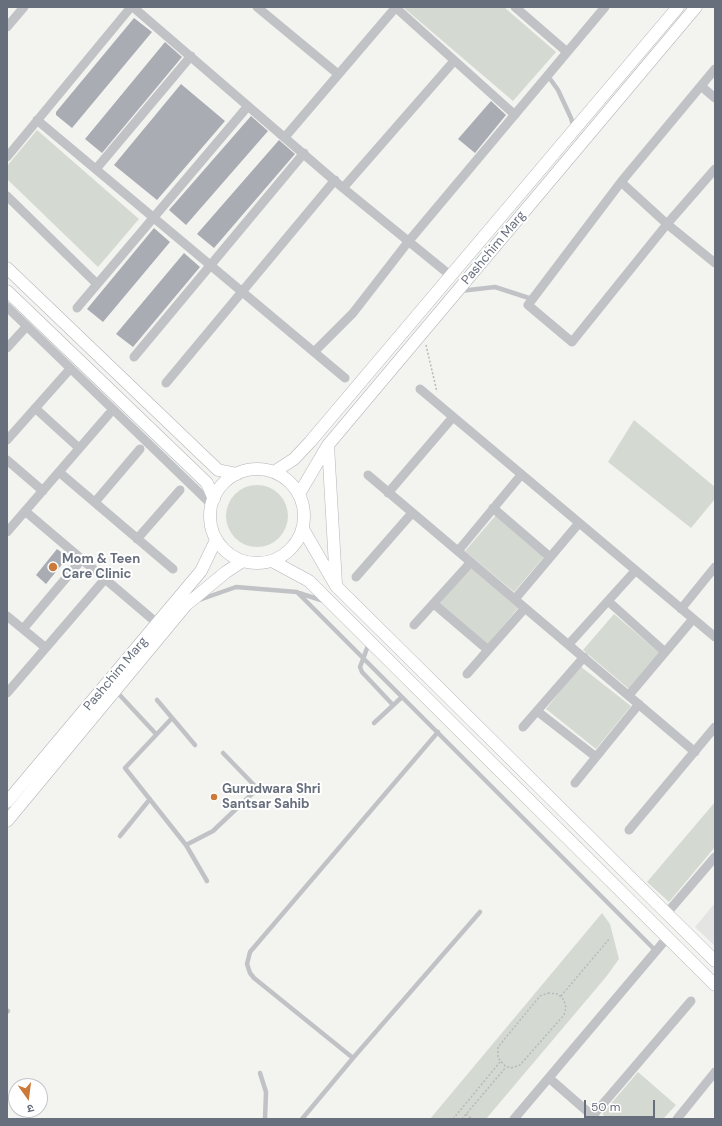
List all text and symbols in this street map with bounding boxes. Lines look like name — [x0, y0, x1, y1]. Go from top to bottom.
street label: Pashchim Marg — [459, 208, 529, 288]
place label: Mom & Teen Care Clinic — [62, 552, 140, 583]
marker: Mom & Teen Care Clinic — [47, 561, 59, 573]
street label: Pashchim Marg — [81, 634, 151, 714]
place label: Gurudwara Shri Santsar Sahib — [222, 782, 321, 813]
marker: Gurudwara Shri Santsar Sahib — [209, 792, 219, 802]
north arrow — [8, 1078, 48, 1118]
scale bar — [586, 1092, 657, 1118]
text: 50 m — [591, 1099, 620, 1115]
text: उ — [26, 1101, 35, 1116]

